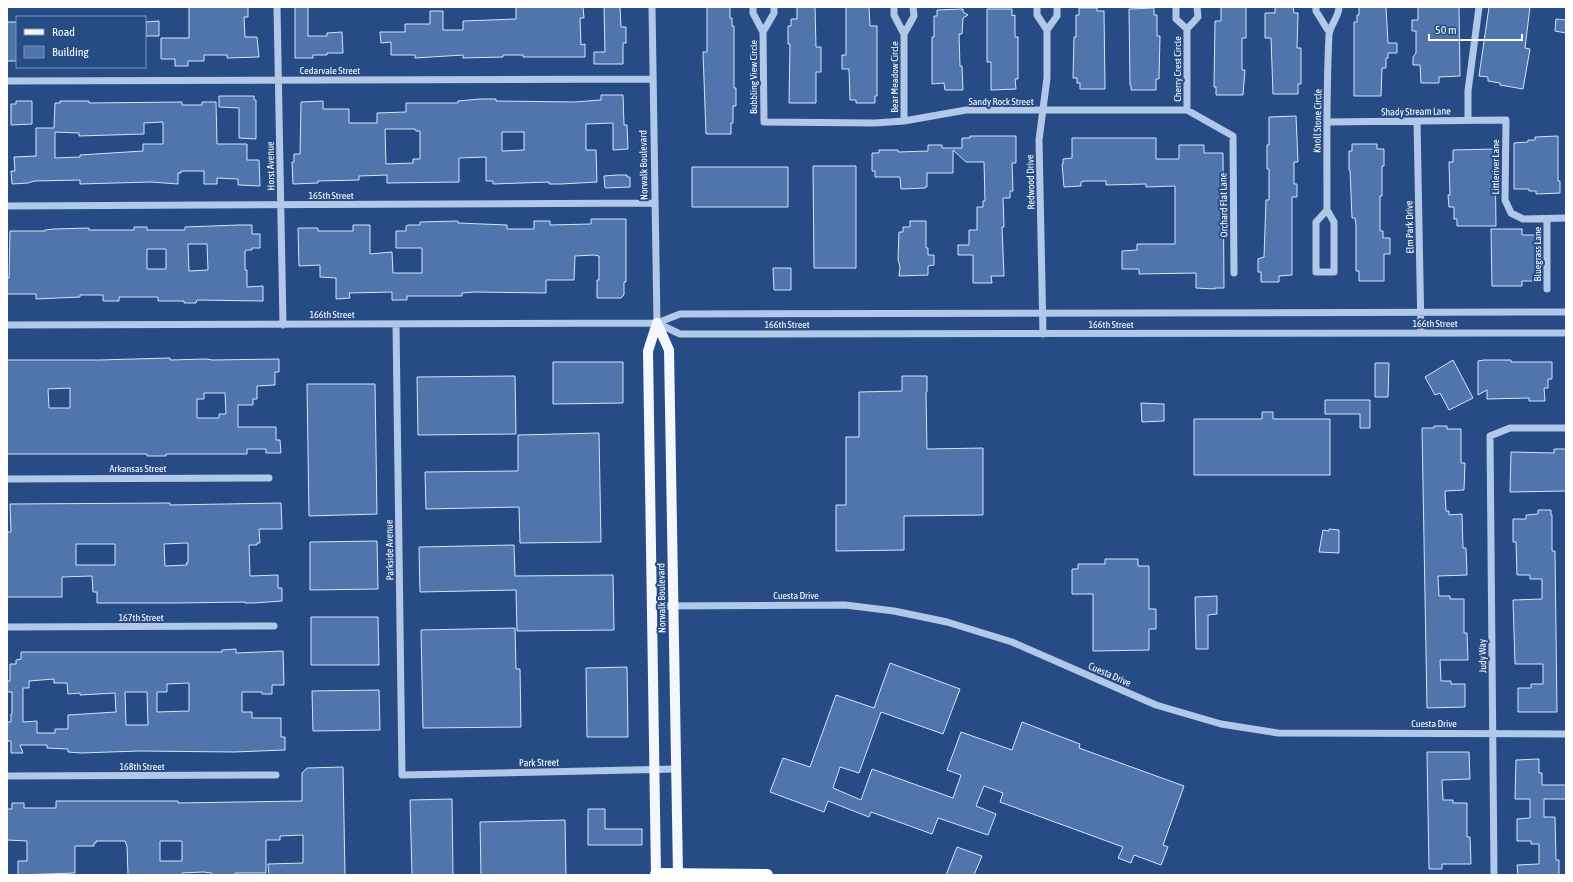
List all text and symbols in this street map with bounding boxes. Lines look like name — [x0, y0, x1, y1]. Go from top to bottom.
legend — [16, 16, 146, 68]
scale bar — [1429, 16, 1522, 42]
text: 50 m — [1435, 23, 1457, 37]
text: Road — [52, 25, 75, 39]
street label: Cherry Crest Circle — [1172, 36, 1183, 102]
street label: Bubbling View Circle — [748, 40, 759, 114]
street label: Bear Meadow Circle — [889, 41, 900, 113]
text: Building — [52, 45, 90, 59]
street label: Cedarvale Street — [300, 65, 360, 76]
street label: Knoll Stone Circle — [1311, 88, 1324, 153]
street label: Sandy Rock Street — [968, 96, 1034, 107]
street label: Shady Stream Lane — [1381, 105, 1451, 118]
street label: Norwalk Boulevard — [637, 130, 650, 200]
street label: Littleriver Lane — [1490, 139, 1501, 195]
street label: Horst Avenue — [265, 141, 276, 191]
street label: Redwood Drive — [1025, 154, 1036, 210]
street label: Orchard Flat Lane — [1217, 172, 1230, 237]
street label: 165th Street — [308, 190, 354, 201]
street label: Elm Park Drive — [1404, 200, 1415, 254]
street label: Bluegrass Lane — [1532, 226, 1543, 281]
street label: 166th Street — [309, 309, 355, 320]
street label: 166th Street — [1412, 318, 1458, 329]
street label: 166th Street — [764, 319, 810, 330]
street label: 166th Street — [1088, 319, 1134, 330]
street label: Arkansas Street — [110, 463, 166, 474]
street label: Parkside Avenue — [383, 519, 396, 581]
street label: Norwalk Boulevard — [655, 563, 668, 633]
street label: Cuesta Drive — [773, 590, 819, 601]
street label: 167th Street — [118, 612, 164, 623]
street label: Judy Way — [1477, 639, 1488, 673]
street label: Cuesta Drive — [1087, 660, 1133, 689]
street label: Cuesta Drive — [1411, 718, 1457, 729]
street label: Park Street — [519, 757, 559, 768]
street label: 168th Street — [119, 761, 165, 772]

